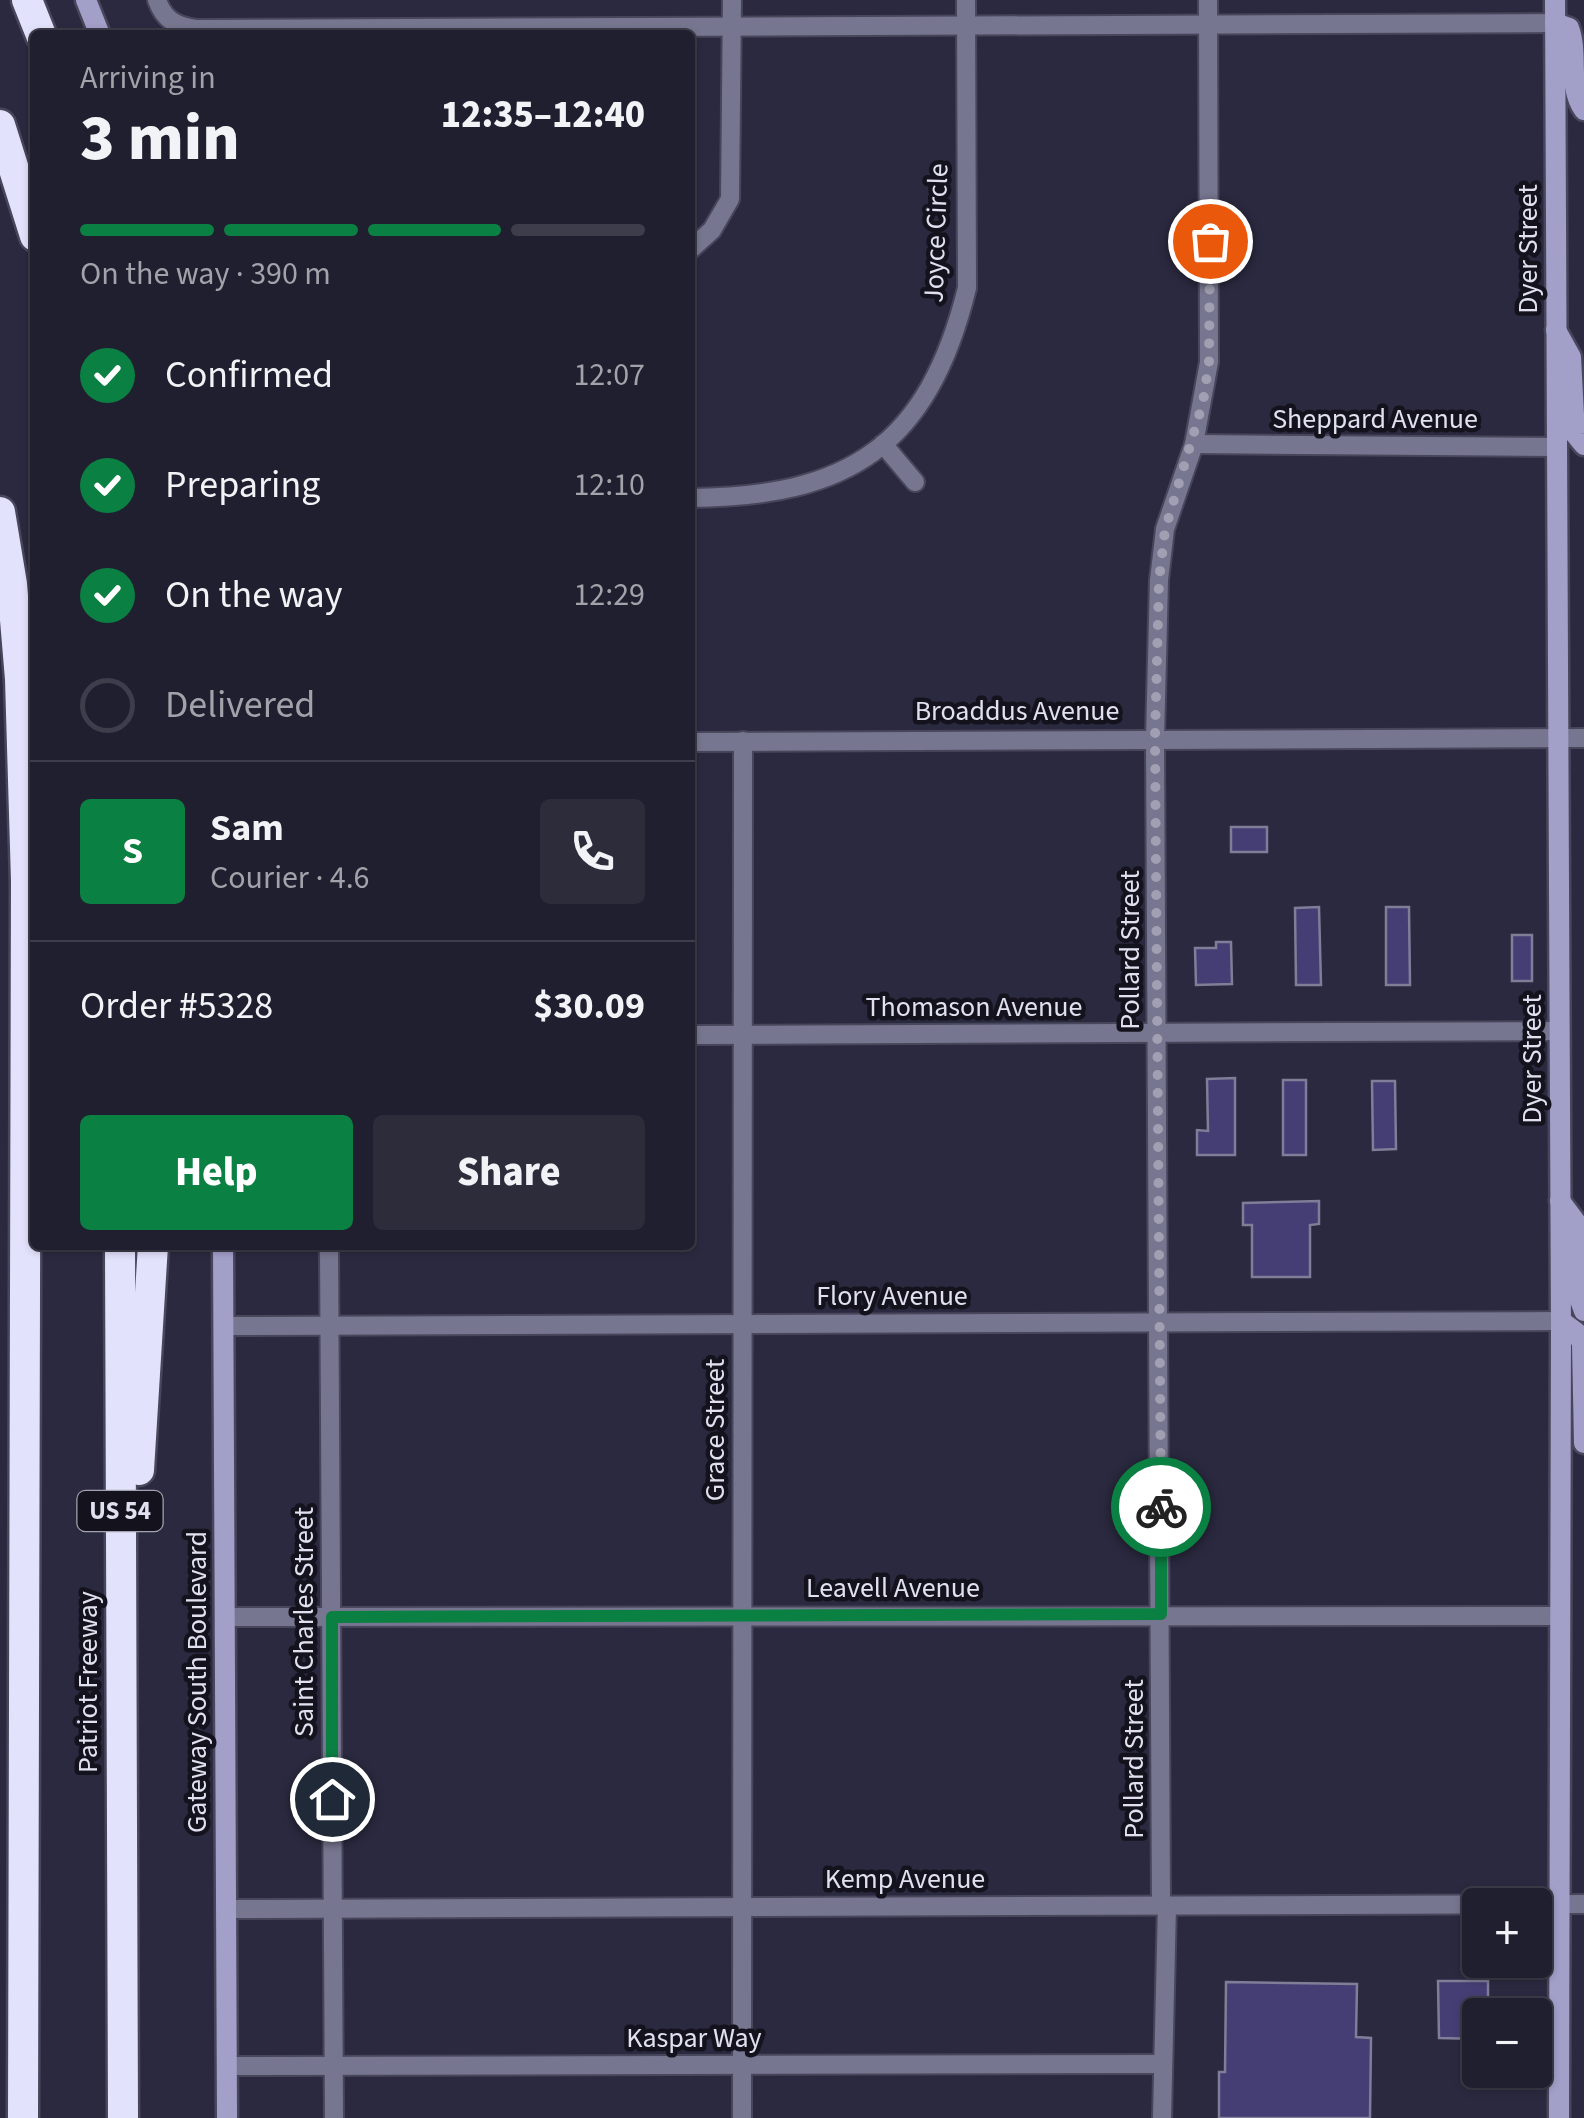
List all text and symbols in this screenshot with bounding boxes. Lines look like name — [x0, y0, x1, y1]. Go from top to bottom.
text: Arriving in — [80, 55, 216, 101]
text: 12:35–12:40 — [441, 88, 645, 142]
text: 3 min — [80, 92, 240, 185]
street label: Joyce Circle — [914, 163, 958, 303]
street label: Dyer Street — [1508, 184, 1548, 314]
pin — [1168, 199, 1253, 284]
icon: bag — [1183, 214, 1238, 269]
text: On the way · 390 m — [80, 251, 331, 297]
icon: check — [80, 348, 135, 403]
text: Confirmed — [165, 348, 333, 402]
text: 12:07 — [573, 352, 645, 398]
street label: Sheppard Avenue — [1272, 399, 1478, 439]
icon: check — [80, 458, 135, 513]
text: Preparing — [165, 458, 320, 512]
text: 12:10 — [573, 462, 645, 508]
icon: check — [80, 568, 135, 623]
text: On the way — [165, 568, 342, 622]
text: 12:29 — [573, 572, 645, 618]
text: Delivered — [165, 678, 315, 732]
street label: Broaddus Avenue — [915, 691, 1119, 731]
button: phone — [540, 799, 645, 904]
text: Sam — [210, 801, 284, 855]
text: S — [122, 824, 143, 878]
text: Courier · 4.6 — [210, 855, 370, 901]
street label: Pollard Street — [1110, 870, 1150, 1030]
text: Order #5328 — [80, 979, 273, 1033]
text: $30.09 — [533, 979, 645, 1033]
street label: Thomason Avenue — [866, 987, 1082, 1027]
street label: Dyer Street — [1512, 994, 1552, 1124]
button: Help — [80, 1115, 353, 1230]
button: Share — [373, 1115, 645, 1230]
street label: Flory Avenue — [816, 1276, 968, 1316]
street label: Grace Street — [695, 1358, 735, 1501]
courier — [1111, 1457, 1211, 1557]
icon: bike — [1134, 1480, 1189, 1535]
road number: US 54 — [78, 1491, 162, 1531]
street label: Saint Charles Street — [284, 1507, 324, 1737]
street label: Gateway South Boulevard — [177, 1531, 217, 1833]
street label: Leavell Avenue — [806, 1568, 980, 1608]
street label: Patriot Freeway — [68, 1591, 108, 1773]
street label: Pollard Street — [1114, 1679, 1154, 1839]
pin — [290, 1757, 375, 1842]
icon: home — [305, 1772, 360, 1827]
street label: Kemp Avenue — [825, 1859, 985, 1899]
map controls — [1462, 1888, 1552, 2088]
button: + — [1462, 1888, 1552, 1978]
button: − — [1462, 1998, 1552, 2088]
street label: Kaspar Way — [626, 2018, 762, 2058]

